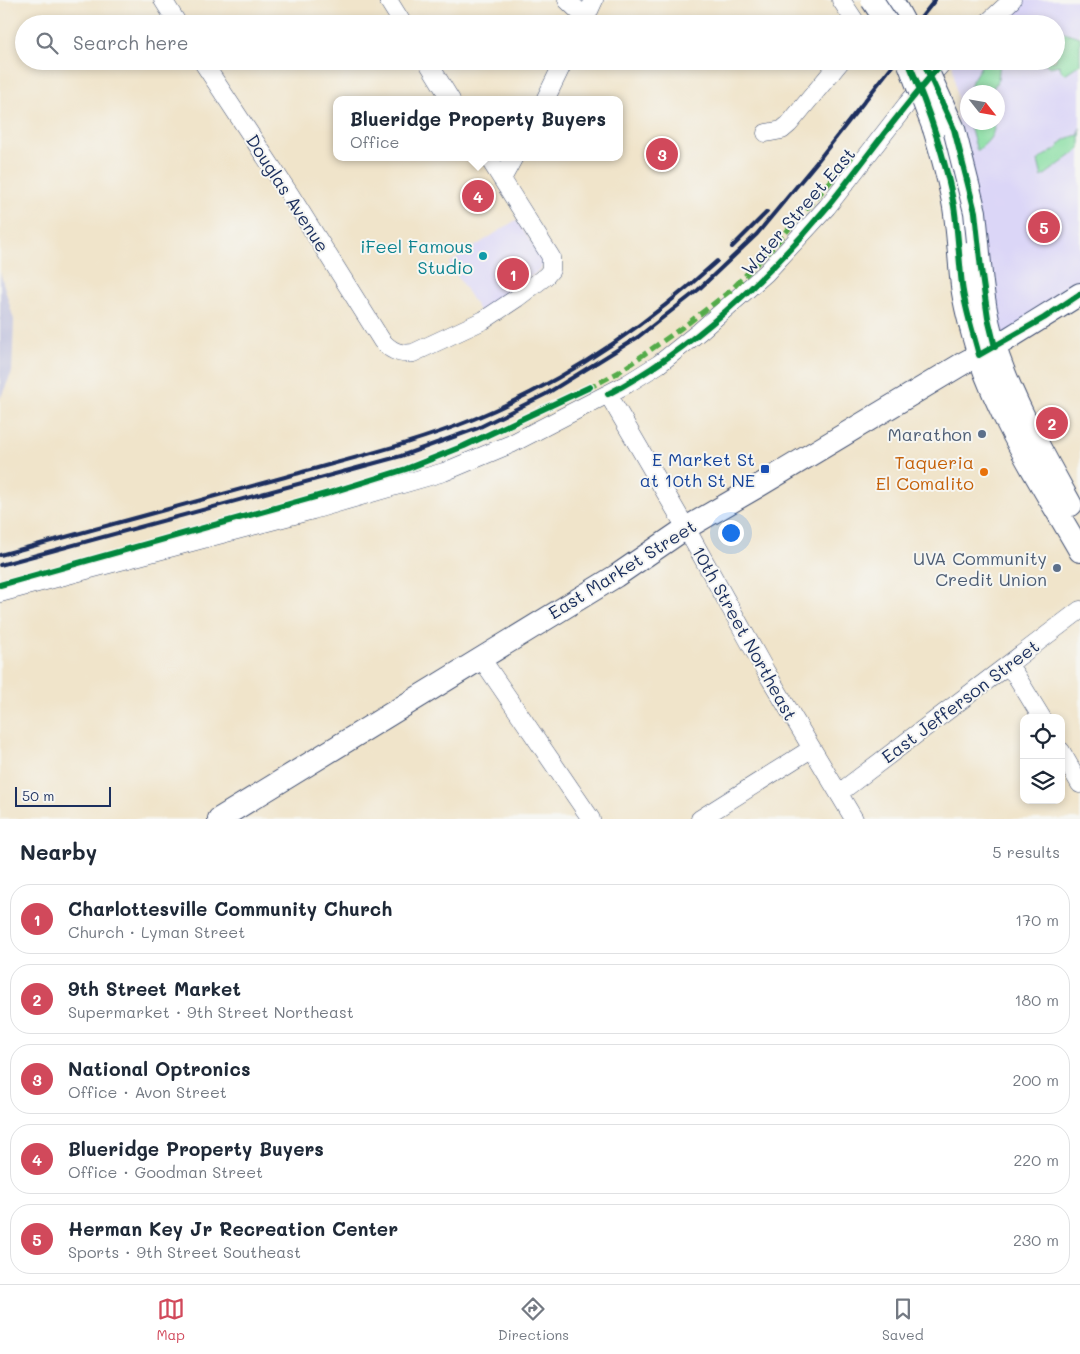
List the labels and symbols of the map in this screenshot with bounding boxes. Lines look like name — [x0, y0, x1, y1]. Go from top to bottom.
north arrow — [960, 85, 1005, 130]
street label: Douglas Avenue — [241, 129, 335, 257]
pin: 3 — [646, 135, 678, 173]
street label: Water Street East — [736, 142, 860, 280]
pin: 4 — [462, 177, 494, 215]
pin: 5 — [1028, 208, 1060, 246]
place label: iFeel Famous Studio — [360, 234, 473, 279]
marker: iFeel Famous Studio — [477, 250, 489, 262]
pin: 1 — [497, 255, 529, 293]
pin: 2 — [1036, 404, 1068, 442]
place label: Marathon — [887, 422, 972, 446]
marker: Marathon — [976, 428, 988, 440]
place label: E Market St at 10th St NE — [640, 447, 755, 492]
place label: Taqueria El Comalito — [876, 450, 974, 495]
marker: E Market St at 10th St NE — [759, 463, 771, 475]
marker: Taqueria El Comalito — [978, 466, 990, 478]
street label: East Market Street — [543, 514, 701, 624]
your location — [718, 520, 744, 546]
street label: 10th Street Northeast — [687, 541, 803, 725]
place label: UVA Community Credit Union — [913, 546, 1047, 591]
marker: UVA Community Credit Union — [1051, 562, 1063, 574]
street label: East Jefferson Street — [876, 634, 1044, 768]
scale bar — [15, 784, 111, 807]

